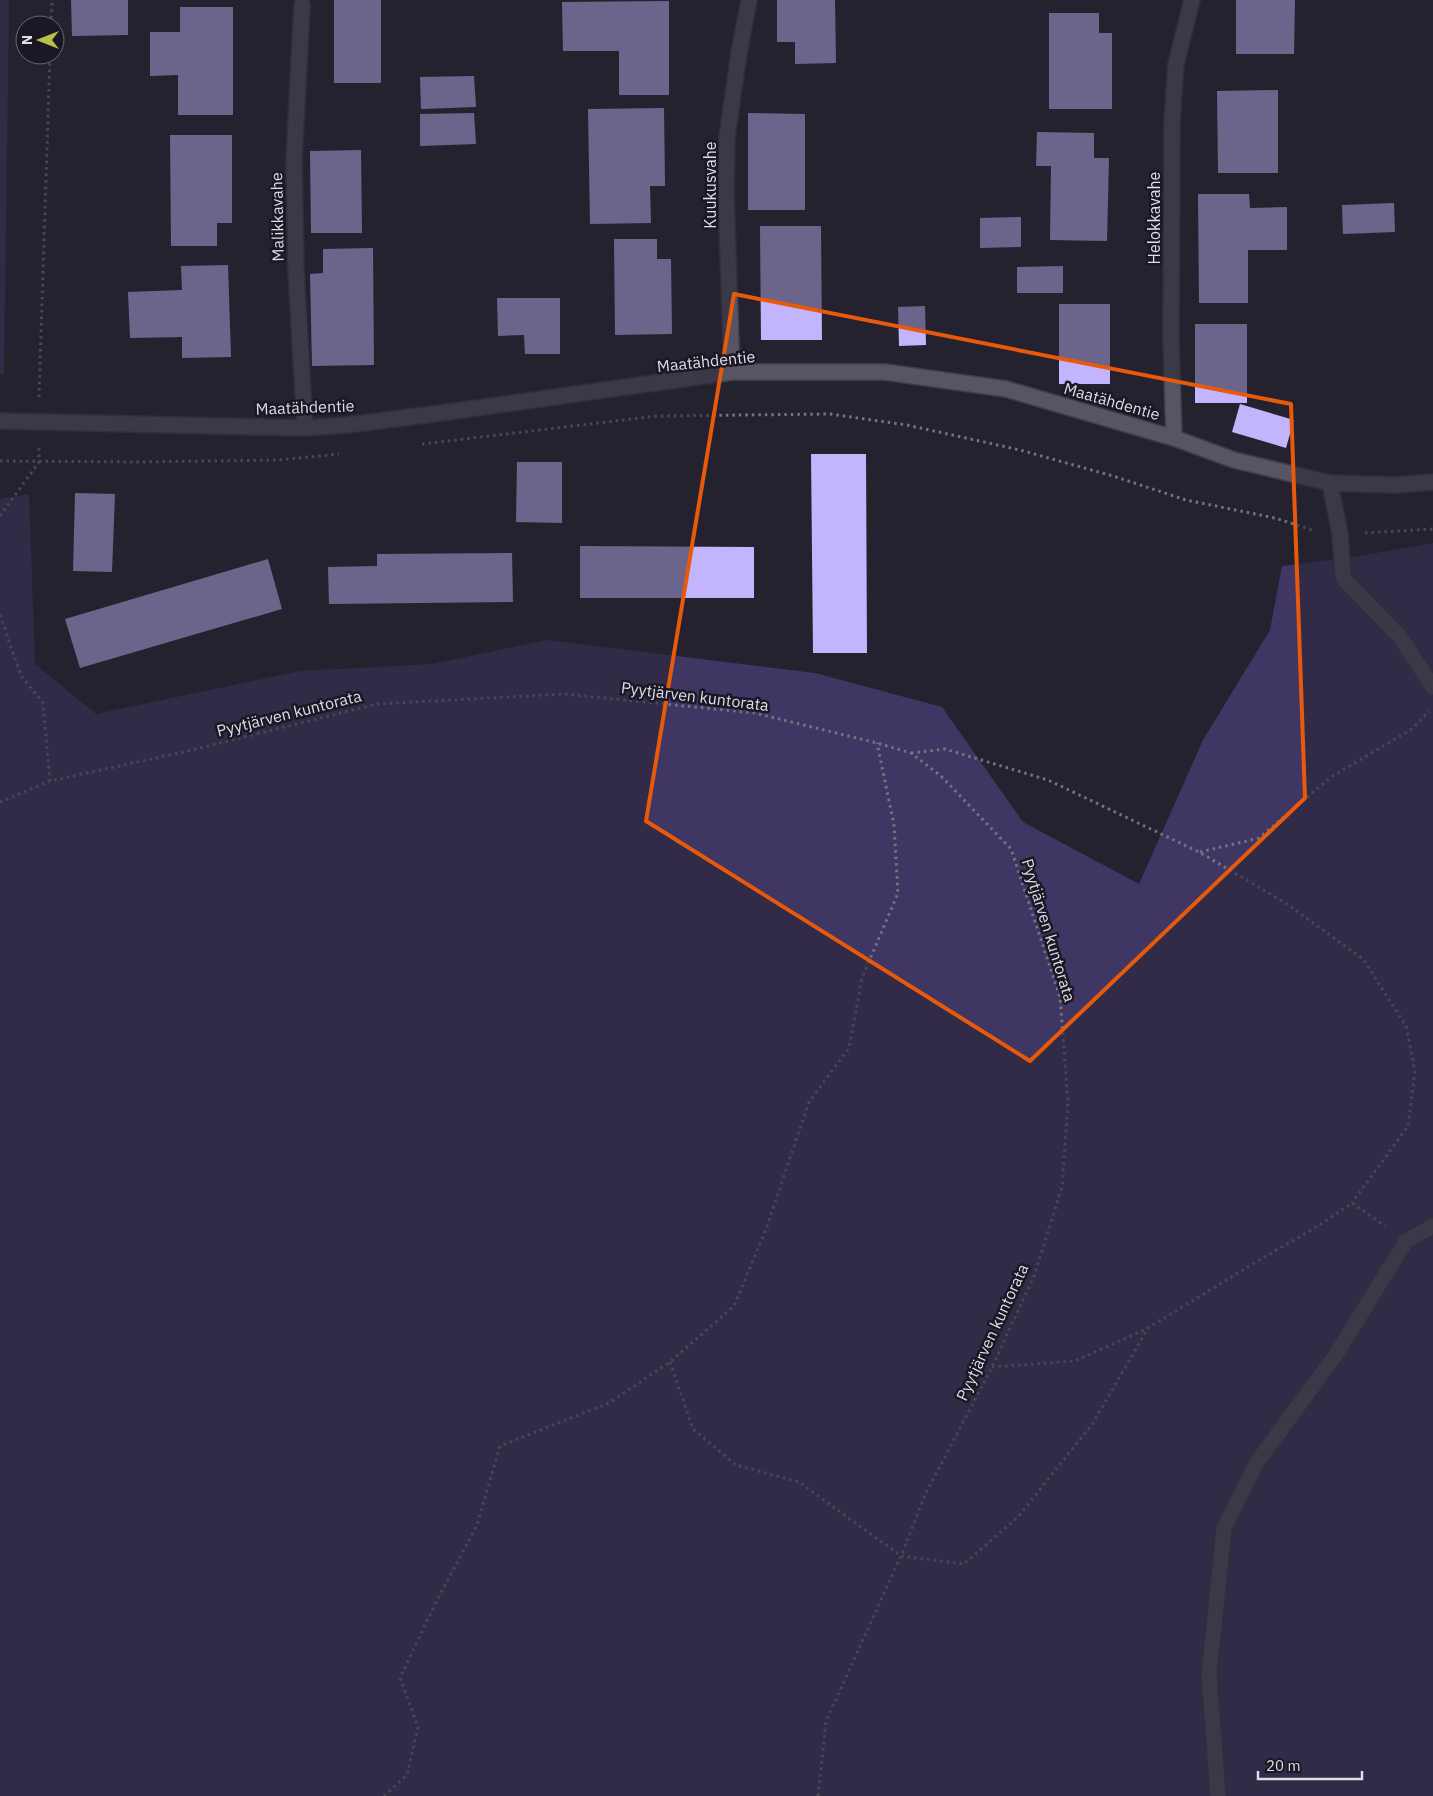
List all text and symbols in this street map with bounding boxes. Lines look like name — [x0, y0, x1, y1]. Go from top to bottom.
north arrow — [15, 15, 65, 65]
text: N — [18, 35, 36, 45]
street label: Kuukusvahe — [700, 141, 720, 229]
street label: Helokkavahe — [1144, 171, 1164, 264]
street label: Malikkavahe — [266, 172, 288, 262]
street label: Maatähdentie — [656, 346, 756, 376]
street label: Maatähdentie — [1062, 378, 1162, 424]
street label: Maatähdentie — [255, 395, 355, 419]
street label: Pyytjärven kuntorata — [620, 677, 770, 715]
street label: Pyytjärven kuntorata — [214, 685, 364, 741]
street label: Pyytjärven kuntorata — [1018, 856, 1080, 1004]
street label: Pyytjärven kuntorata — [952, 1260, 1033, 1404]
scale bar — [1258, 1748, 1362, 1780]
text: 20 m — [1266, 1756, 1301, 1775]

